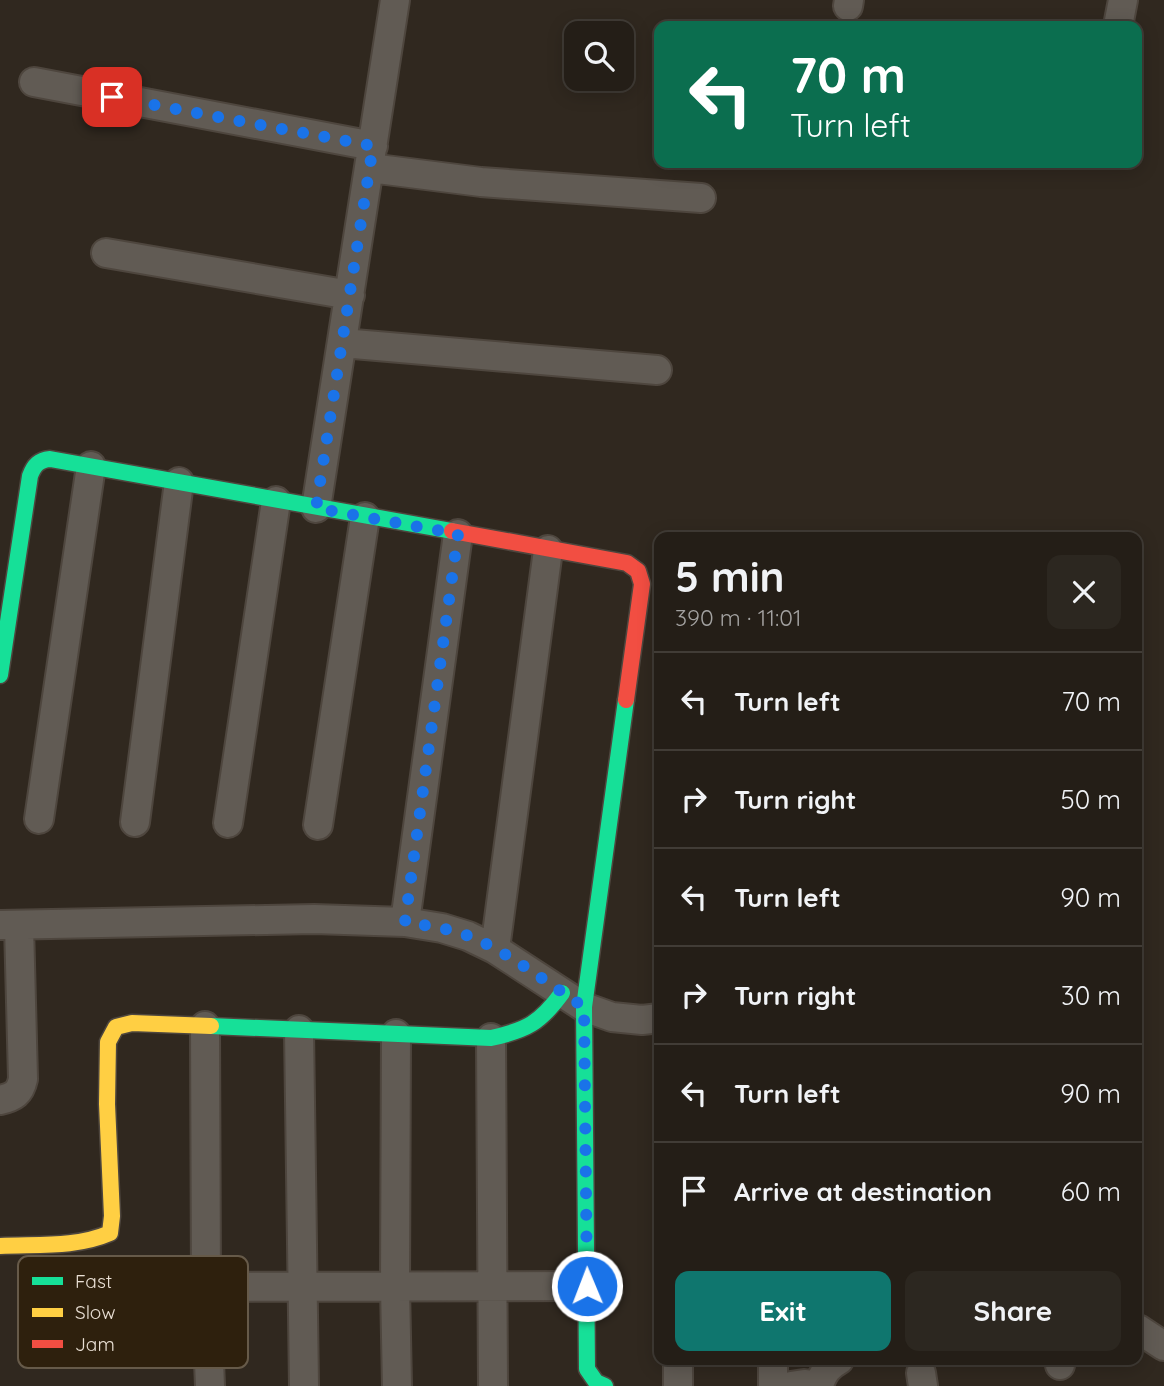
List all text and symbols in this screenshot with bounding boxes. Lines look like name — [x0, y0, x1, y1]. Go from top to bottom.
map controls — [564, 21, 634, 91]
button: search — [564, 21, 634, 91]
text: 70 m — [790, 44, 906, 105]
icon: left — [675, 49, 766, 140]
pin — [82, 67, 142, 127]
icon: arrive — [93, 78, 131, 116]
text: Turn left — [790, 105, 911, 145]
text: 5 min — [675, 550, 785, 603]
button: close — [1047, 555, 1121, 629]
text: 390 m · 11:01 — [675, 603, 801, 632]
icon: left — [675, 682, 713, 720]
text: Turn left — [734, 685, 841, 718]
text: 70 m — [1061, 685, 1121, 718]
icon: right — [675, 780, 713, 818]
text: Turn right — [734, 783, 856, 816]
text: 50 m — [1061, 783, 1121, 816]
icon: left — [675, 878, 713, 916]
text: Turn left — [734, 881, 841, 914]
text: 90 m — [1060, 881, 1121, 914]
icon: right — [675, 976, 713, 1014]
text: Turn right — [734, 979, 856, 1012]
text: 30 m — [1061, 979, 1121, 1012]
icon: left — [675, 1074, 713, 1112]
text: Turn left — [734, 1077, 841, 1110]
text: 90 m — [1060, 1077, 1121, 1110]
icon: arrive — [675, 1172, 713, 1210]
text: Arrive at destination — [734, 1175, 992, 1208]
text: 60 m — [1061, 1175, 1121, 1208]
position arrow — [550, 1249, 624, 1323]
legend — [18, 1256, 248, 1368]
text: Fast — [75, 1269, 112, 1293]
button: Exit — [675, 1271, 891, 1351]
button: Share — [905, 1271, 1121, 1351]
text: Slow — [75, 1300, 116, 1324]
text: Jam — [75, 1332, 115, 1356]

